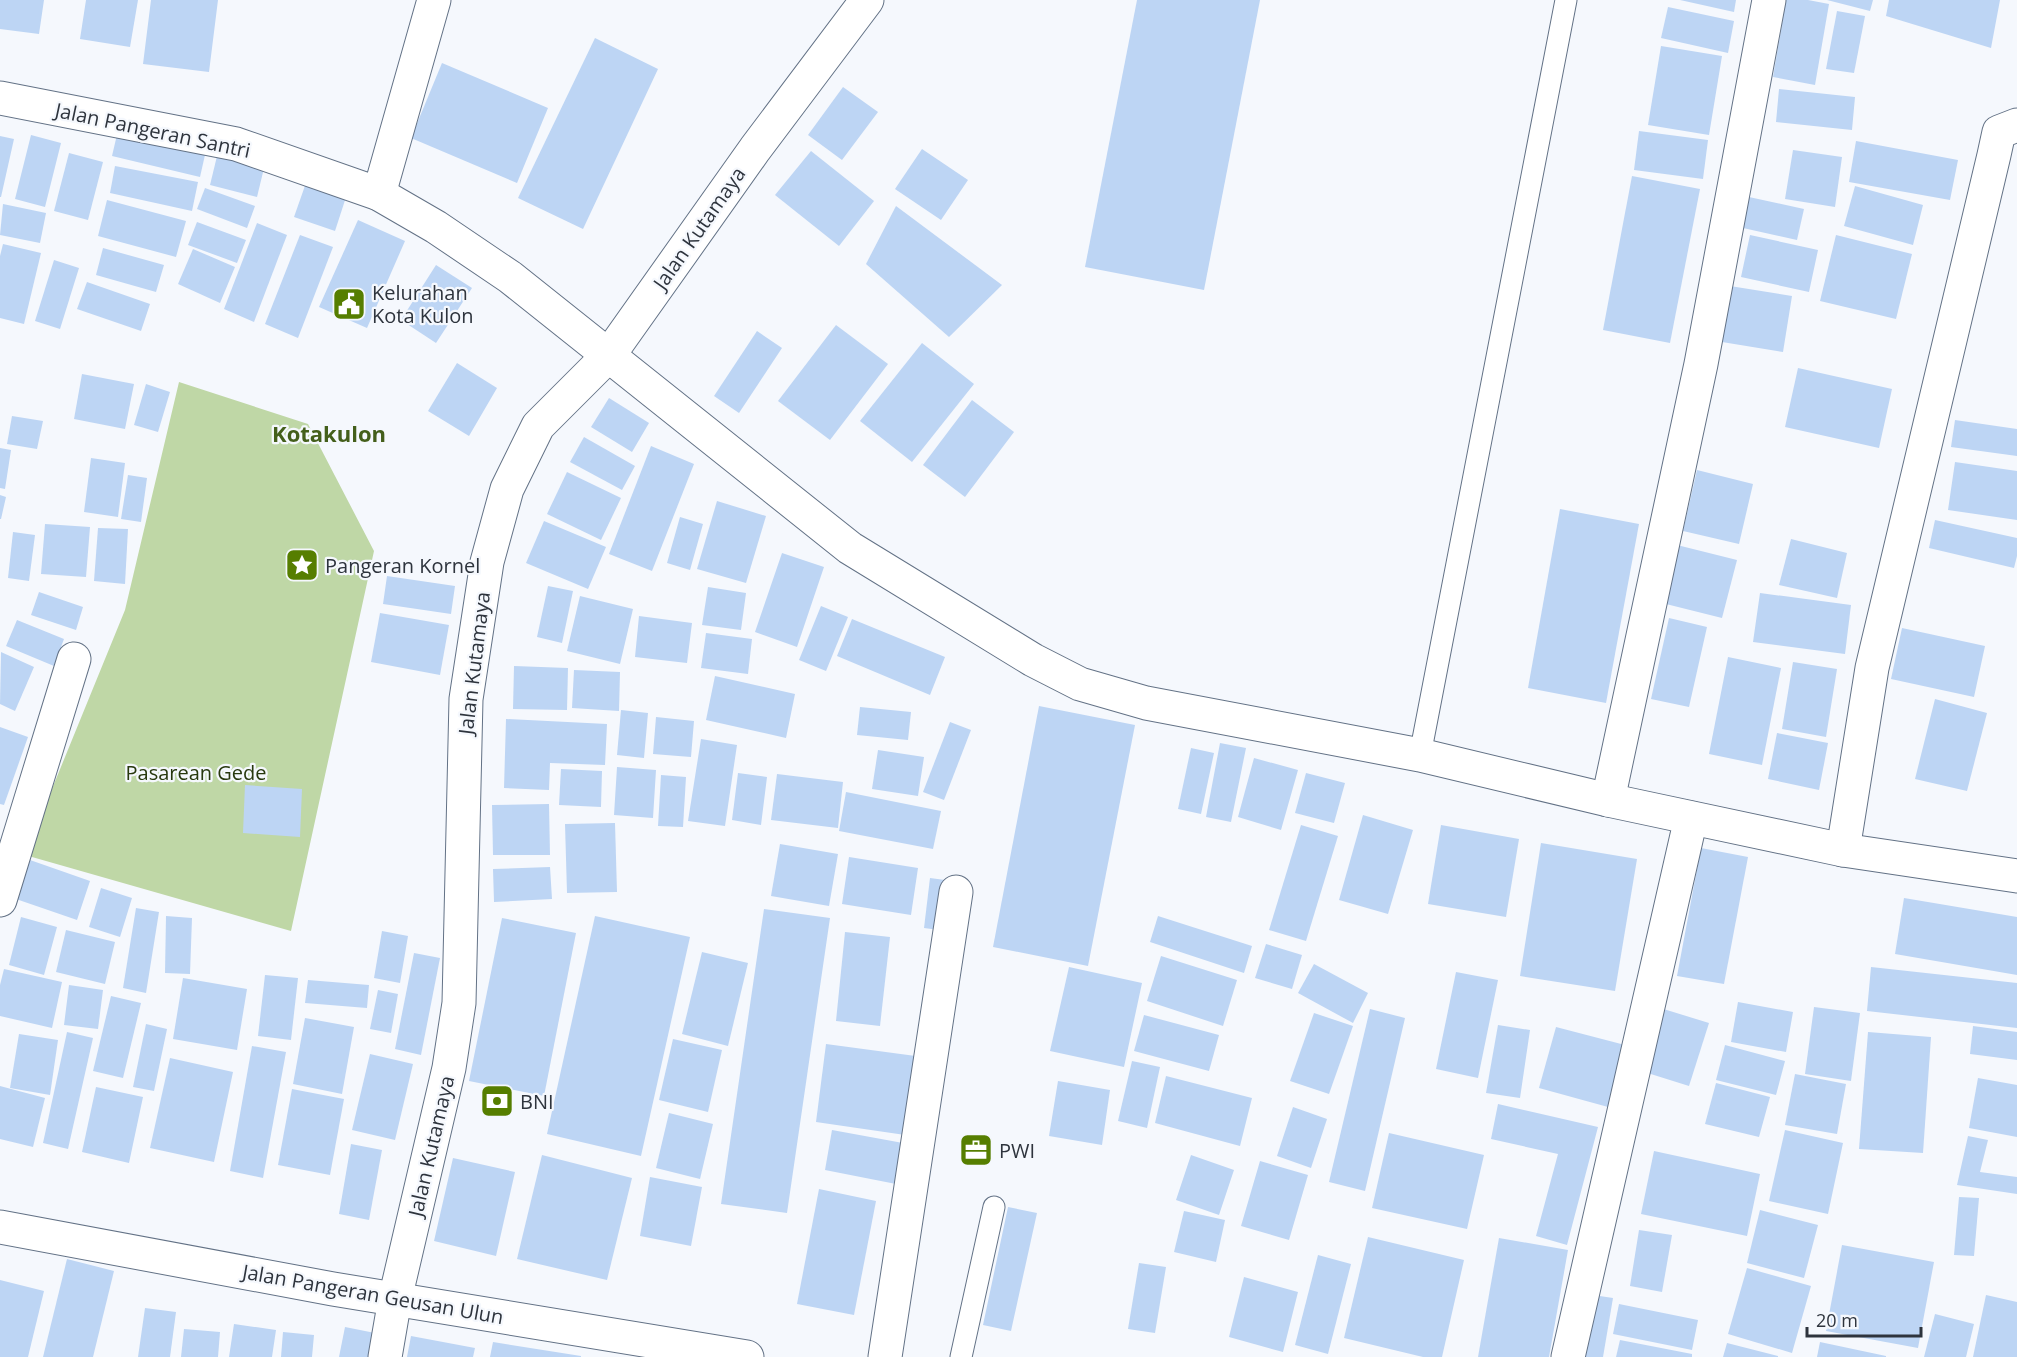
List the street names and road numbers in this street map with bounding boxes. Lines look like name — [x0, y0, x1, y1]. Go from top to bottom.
street label: Jalan Pangeran Santri — [51, 96, 253, 164]
street label: Jalan Kutamaya — [646, 161, 751, 296]
street label: Jalan Kutamaya — [452, 590, 496, 738]
street label: Jalan Kutamaya — [401, 1073, 460, 1221]
street label: Jalan Pangeran Geusan Ulun — [238, 1257, 506, 1330]

